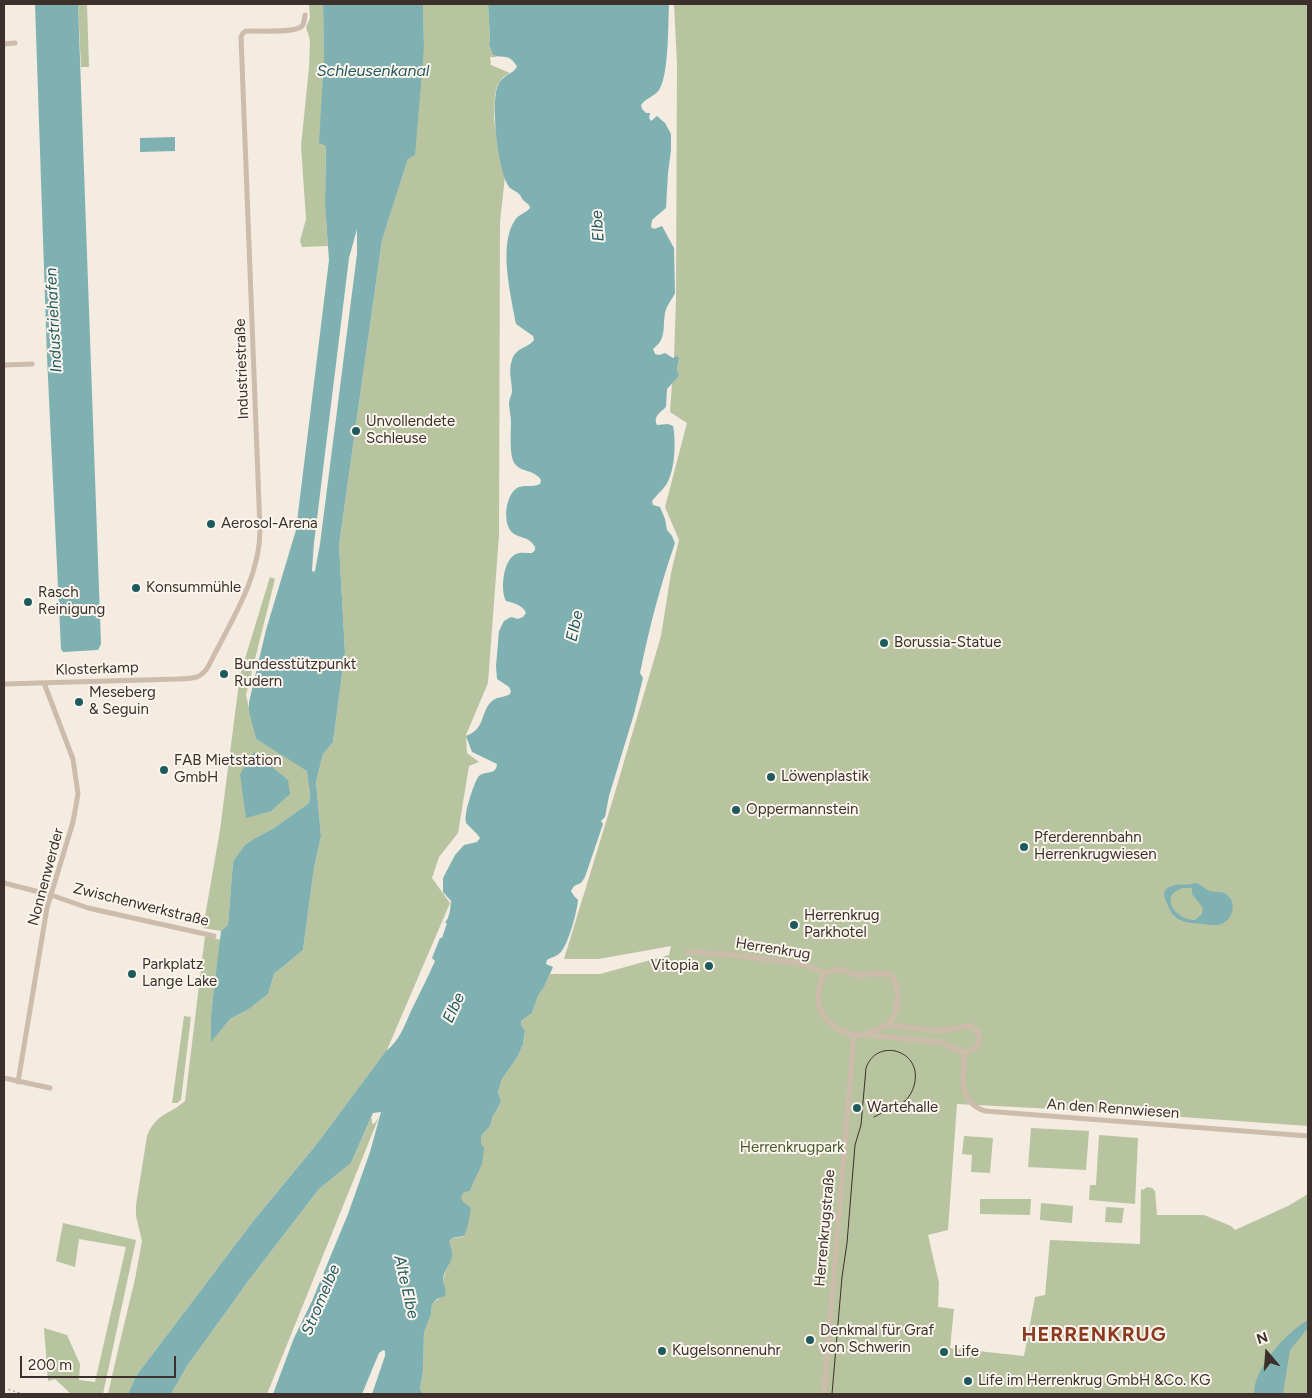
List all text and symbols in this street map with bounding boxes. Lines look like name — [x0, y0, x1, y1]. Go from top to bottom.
water label: Schleusenkanal — [317, 61, 429, 81]
water label: Elbe — [587, 210, 609, 242]
water label: Industriehafen — [42, 267, 66, 373]
street label: Industriestraße — [231, 318, 253, 420]
place label: Unvollendete Schleuse — [366, 413, 455, 448]
marker: Unvollendete Schleuse — [350, 425, 362, 437]
place label: Aerosol-Arena — [221, 515, 318, 533]
marker: Aerosol-Arena — [205, 518, 217, 530]
place label: Konsummühle — [146, 579, 241, 597]
marker: Konsummühle — [130, 582, 142, 594]
place label: Rasch Reinigung — [38, 584, 105, 619]
marker: Rasch Reinigung — [22, 596, 34, 608]
water label: Elbe — [562, 609, 588, 643]
place label: Borussia-Statue — [894, 634, 1001, 652]
marker: Borussia-Statue — [878, 637, 890, 649]
place label: Bundesstützpunkt Rudern — [234, 656, 356, 691]
street label: Klosterkamp — [55, 659, 139, 679]
marker: Bundesstützpunkt Rudern — [218, 668, 230, 680]
place label: Meseberg & Seguin — [89, 684, 156, 719]
marker: Meseberg & Seguin — [73, 696, 85, 708]
place label: FAB Mietstation GmbH — [174, 752, 282, 787]
marker: FAB Mietstation GmbH — [158, 764, 170, 776]
place label: Löwenplastik — [781, 768, 869, 786]
marker: Löwenplastik — [765, 771, 777, 783]
place label: Oppermannstein — [746, 801, 858, 819]
marker: Oppermannstein — [730, 804, 742, 816]
street label: Nonnenwerder — [24, 826, 68, 928]
place label: Pferderennbahn Herrenkrugwiesen — [1034, 829, 1157, 864]
marker: Pferderennbahn Herrenkrugwiesen — [1018, 841, 1030, 853]
street label: Zwischenwerkstraße — [71, 879, 211, 931]
place label: Herrenkrug Parkhotel — [804, 907, 880, 942]
marker: Herrenkrug Parkhotel — [788, 919, 800, 931]
street label: Herrenkrug — [734, 934, 812, 964]
place label: Parkplatz Lange Lake — [142, 956, 217, 991]
place label: Vitopia — [651, 957, 699, 975]
marker: Vitopia — [703, 960, 715, 972]
marker: Parkplatz Lange Lake — [126, 968, 138, 980]
water label: Elbe — [439, 990, 469, 1026]
street label: An den Rennwiesen — [1046, 1095, 1180, 1123]
place label: Wartehalle — [867, 1099, 938, 1117]
marker: Wartehalle — [851, 1102, 863, 1114]
park label: Herrenkrugpark — [740, 1139, 844, 1157]
street label: Herrenkrugstraße — [811, 1169, 839, 1287]
water label: Alte Elbe — [389, 1253, 423, 1321]
water label: Stromelbe — [298, 1262, 344, 1338]
place label: Denkmal für Graf von Schwerin — [820, 1322, 934, 1357]
district label: HERRENKRUG — [1020, 1323, 1168, 1347]
north arrow — [1242, 1328, 1292, 1378]
text: N — [1254, 1329, 1270, 1348]
marker: Denkmal für Graf von Schwerin — [804, 1334, 816, 1346]
place label: Kugelsonnenuhr — [672, 1342, 781, 1360]
place label: Life — [954, 1343, 979, 1361]
marker: Kugelsonnenuhr — [656, 1345, 668, 1357]
scale bar — [22, 1346, 179, 1378]
marker: Life — [938, 1346, 950, 1358]
text: 200 m — [28, 1356, 72, 1374]
place label: Life im Herrenkrug GmbH &Co. KG — [978, 1372, 1210, 1390]
marker: Life im Herrenkrug GmbH &Co. KG — [962, 1375, 974, 1387]

